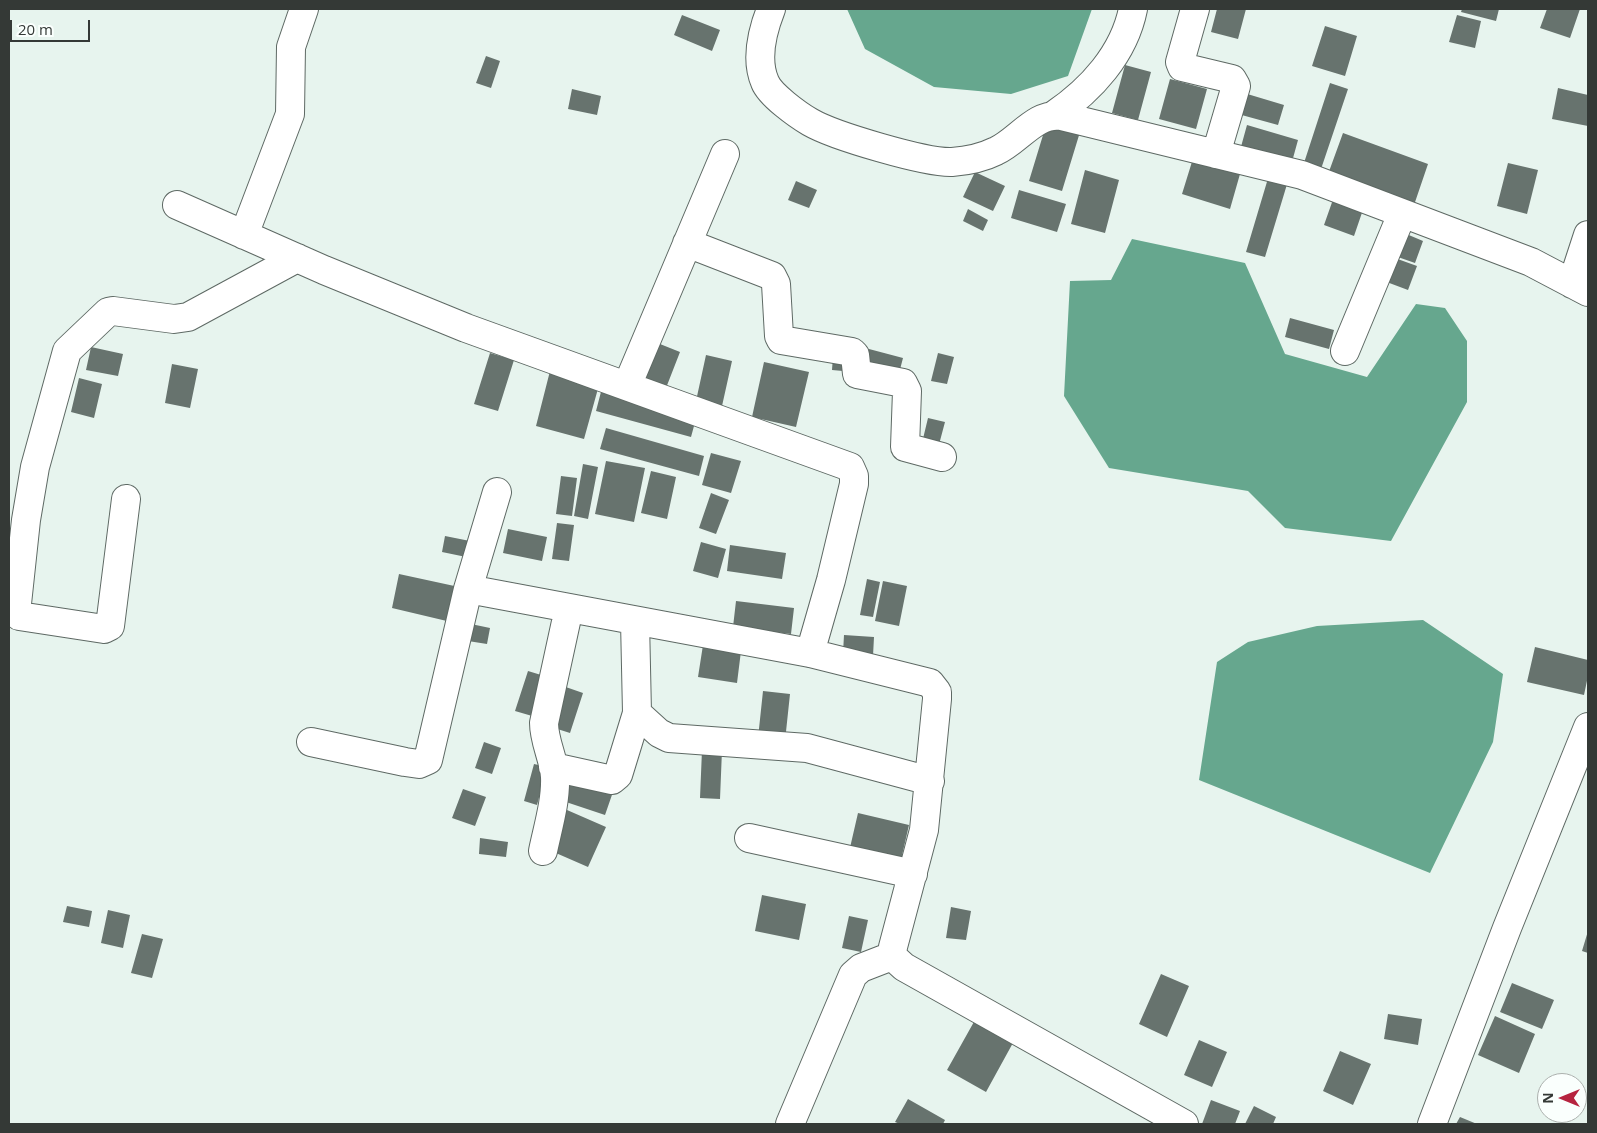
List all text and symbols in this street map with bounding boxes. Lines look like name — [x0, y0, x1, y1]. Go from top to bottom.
scale bar — [12, 10, 92, 42]
text: 20 m — [18, 19, 53, 39]
north arrow — [1537, 1073, 1587, 1123]
text: N — [1538, 1092, 1557, 1104]

